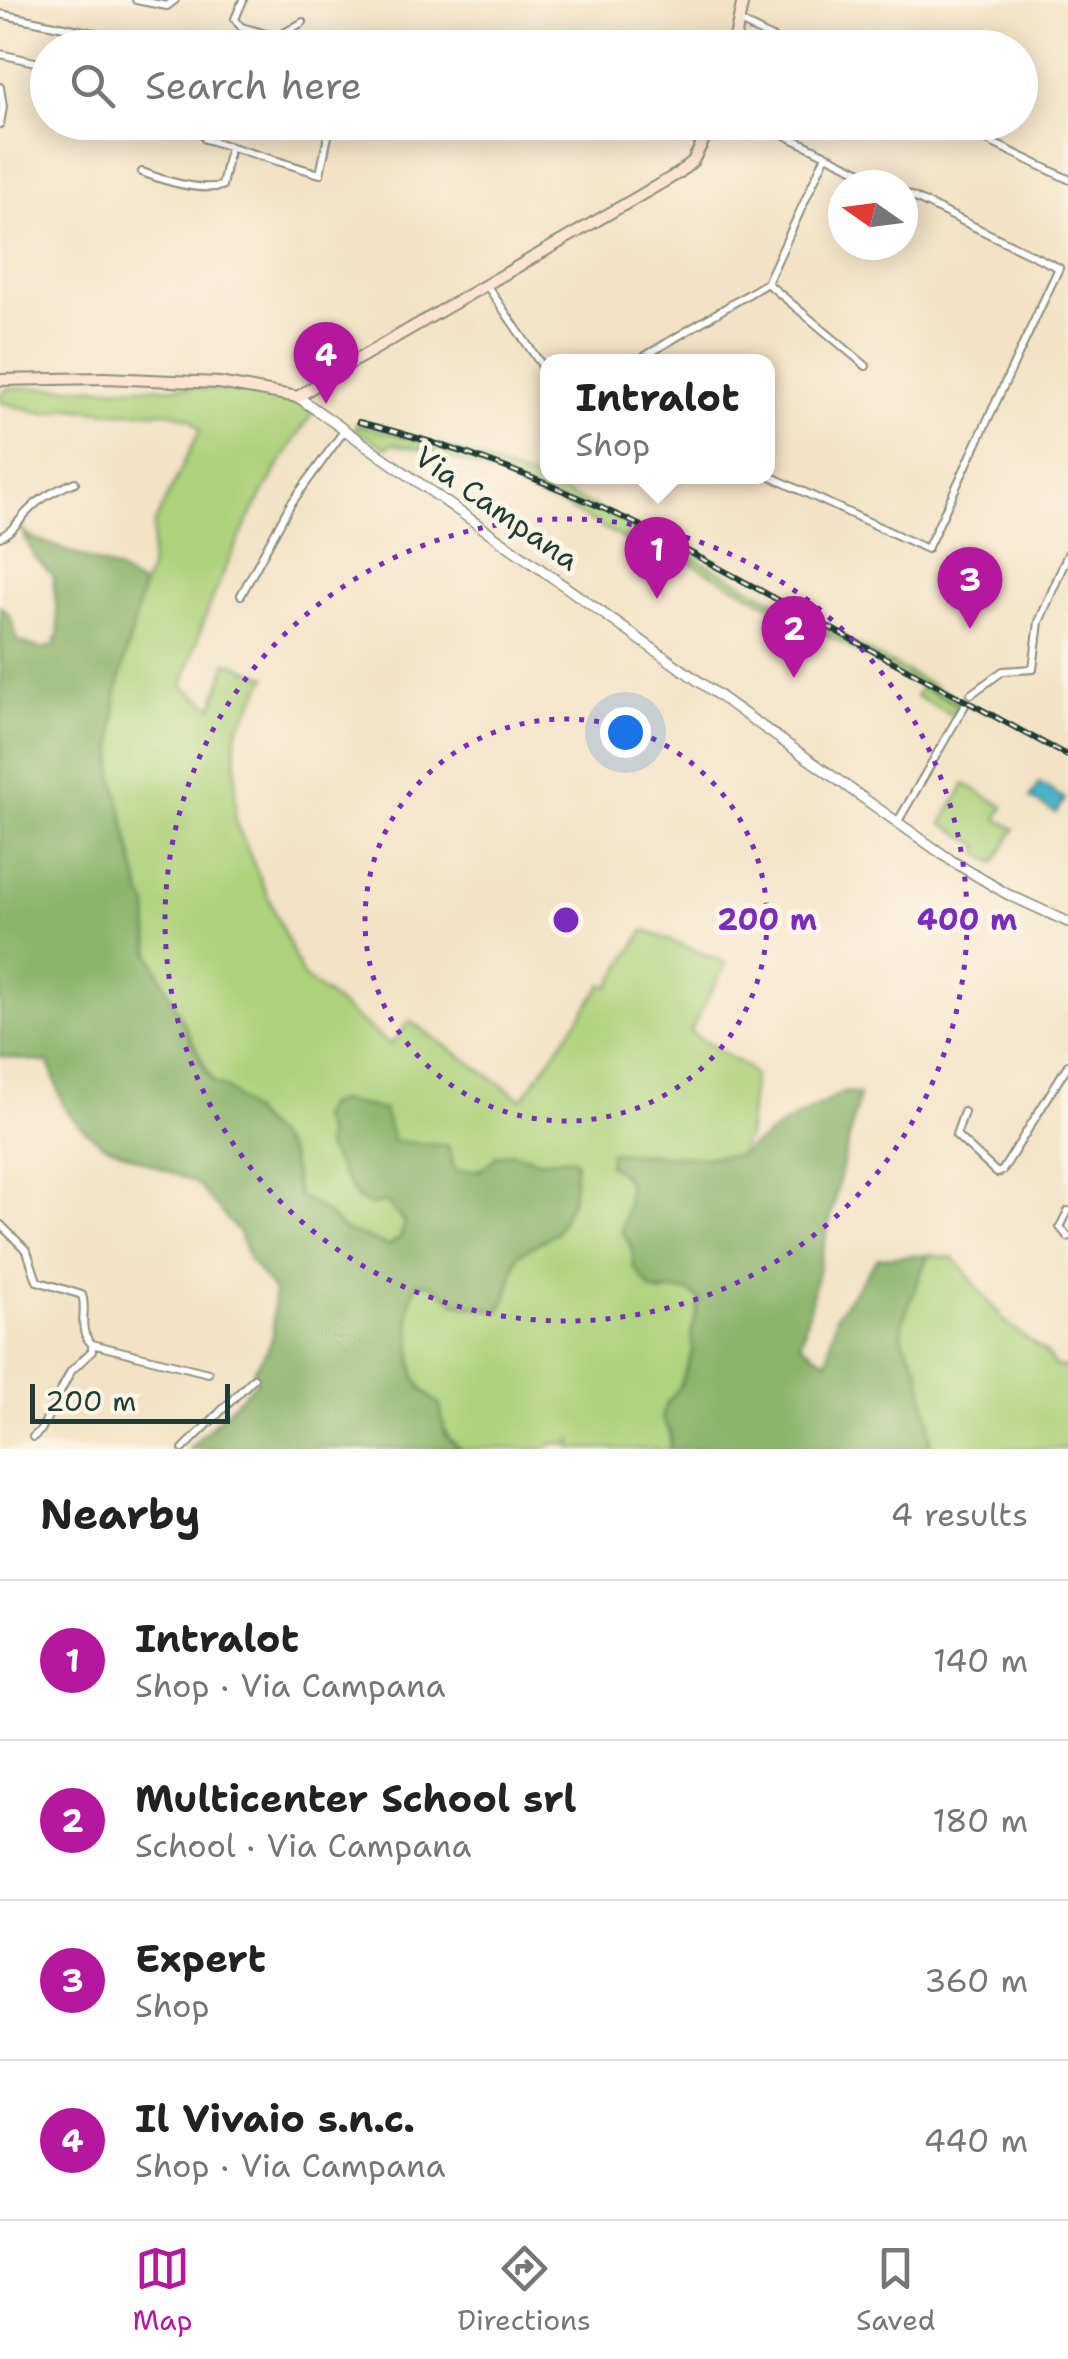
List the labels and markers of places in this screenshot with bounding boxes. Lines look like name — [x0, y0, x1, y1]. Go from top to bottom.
pin: 4 — [294, 322, 358, 404]
pin: 1 — [624, 516, 690, 599]
pin: 3 — [938, 546, 1002, 629]
pin: 2 — [762, 596, 826, 678]
centre of rings — [548, 902, 584, 938]

